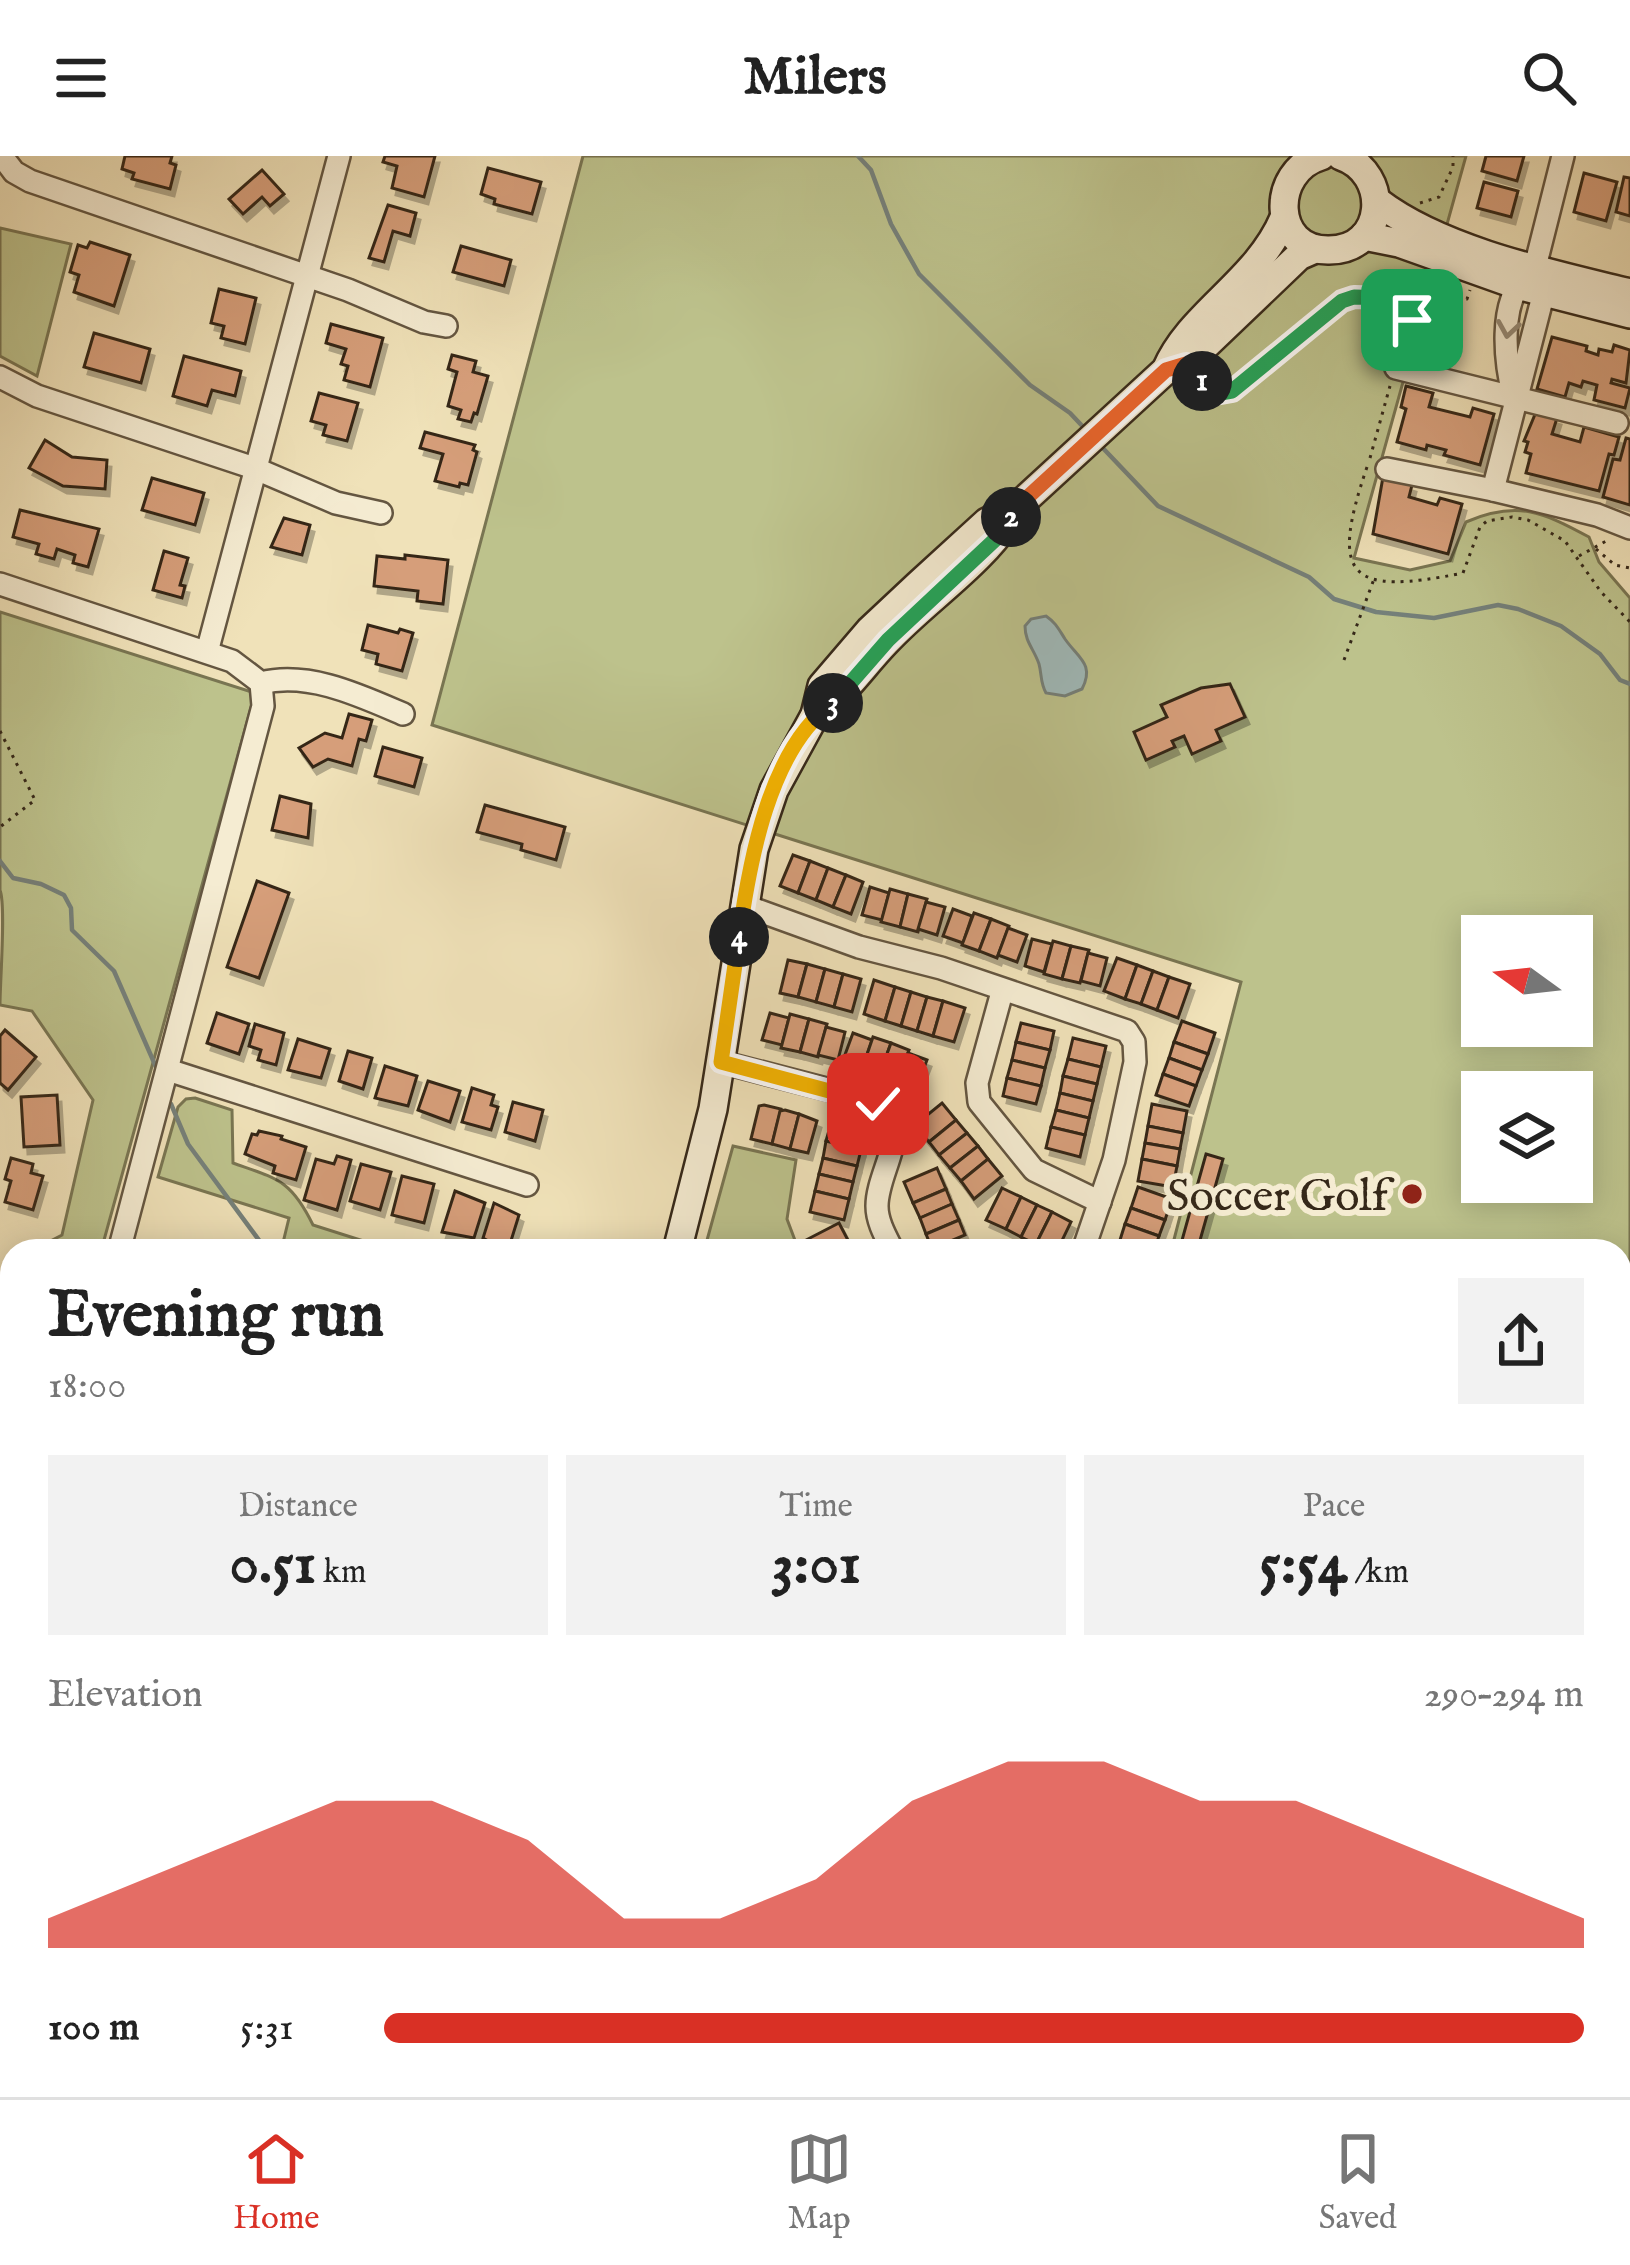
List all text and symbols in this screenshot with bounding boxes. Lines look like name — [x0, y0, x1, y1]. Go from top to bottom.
text: Milers — [743, 44, 887, 113]
icon: menu — [48, 45, 114, 111]
icon: search — [1516, 45, 1582, 111]
pin — [1361, 269, 1463, 371]
icon: arrive — [1379, 287, 1445, 353]
one-way arrow — [1497, 319, 1522, 339]
pin: 1 — [1172, 351, 1232, 411]
text: 1 — [1196, 360, 1208, 402]
pin: 2 — [981, 487, 1041, 547]
text: 2 — [1003, 496, 1019, 538]
pin: 3 — [803, 673, 863, 733]
text: 3 — [827, 682, 839, 724]
pin: 4 — [709, 907, 769, 967]
north arrow — [1461, 915, 1593, 1047]
map controls — [1461, 915, 1593, 1203]
text: 4 — [731, 916, 747, 958]
pin — [827, 1053, 929, 1155]
icon: check — [845, 1071, 911, 1137]
button: layers — [1461, 1071, 1593, 1203]
place label: Soccer Golf — [1167, 1169, 1395, 1226]
marker: Soccer Golf — [1399, 1181, 1425, 1207]
text: Evening run — [48, 1275, 384, 1359]
button: share — [1458, 1278, 1584, 1404]
text: 18:00 — [48, 1362, 126, 1411]
text: Distance — [238, 1486, 358, 1528]
text: Time — [779, 1486, 853, 1528]
text: Pace — [1303, 1486, 1365, 1528]
text: 0.51 — [230, 1528, 316, 1604]
text: 3:01 — [771, 1528, 861, 1604]
text: 5:54 — [1259, 1528, 1347, 1604]
text: km — [316, 1552, 366, 1594]
text: /km — [1347, 1552, 1409, 1594]
text: Elevation — [48, 1671, 203, 1720]
text: 290–294 m — [1424, 1671, 1584, 1720]
text: 100 m — [48, 2004, 139, 2053]
text: 5:31 — [240, 2004, 294, 2053]
tab: Home — [233, 2126, 319, 2240]
tab: Map — [786, 2126, 852, 2240]
tab: Saved — [1319, 2126, 1397, 2240]

